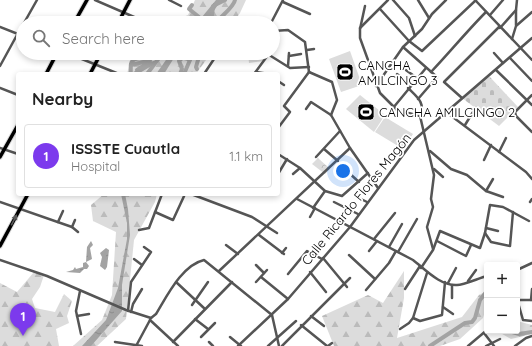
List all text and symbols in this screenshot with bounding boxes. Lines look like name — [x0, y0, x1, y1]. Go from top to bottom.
search box — [16, 16, 280, 60]
icon: search — [30, 27, 52, 49]
text: Search here — [62, 29, 145, 48]
place label: CANCHA AMILCINGO 3 — [358, 57, 438, 88]
sports icon: CANCHA AMILCINGO 3 — [335, 62, 355, 82]
text: Nearby — [32, 88, 93, 109]
sports icon: CANCHA AMILCINGO 2 — [356, 102, 376, 122]
place label: CANCHA AMILCINGO 2 — [379, 104, 515, 120]
street label: Calle Ricardo Flores Magón — [298, 130, 414, 268]
text: ISSSTE Cuautla — [71, 139, 180, 158]
text: 1 — [43, 148, 49, 164]
text: 1.1 km — [229, 148, 263, 164]
text: Hospital — [71, 158, 120, 174]
your location — [333, 161, 353, 181]
one-way arrow — [11, 214, 17, 226]
map controls — [484, 262, 520, 334]
button: + — [484, 262, 520, 298]
button: − — [484, 298, 520, 334]
pin: 1 — [10, 303, 36, 336]

